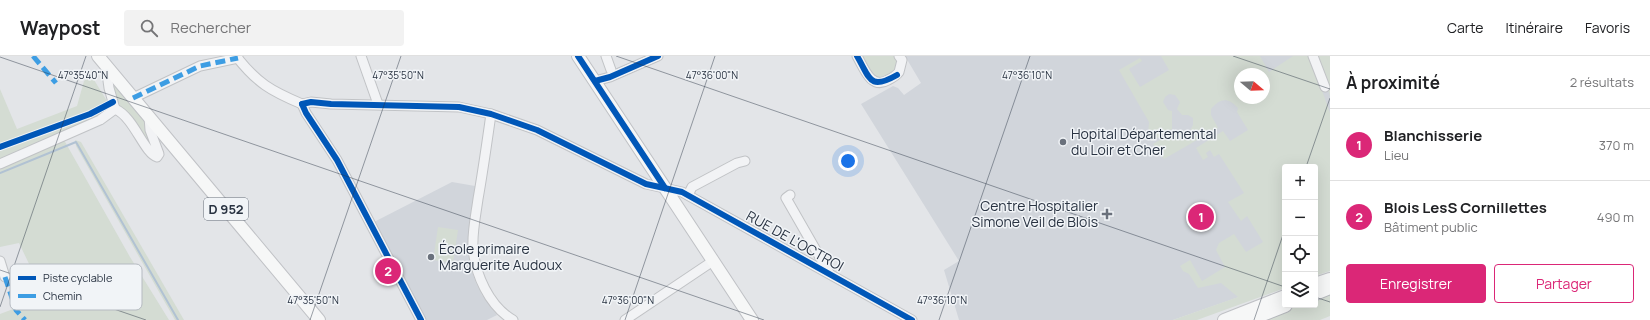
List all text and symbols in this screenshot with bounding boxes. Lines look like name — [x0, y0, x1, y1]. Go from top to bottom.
search box — [124, 10, 404, 46]
text: Waypost — [20, 15, 100, 41]
icon: search — [138, 17, 160, 39]
text: Rechercher — [170, 17, 251, 38]
text: Carte — [1447, 18, 1483, 37]
text: Itinéraire — [1505, 18, 1563, 37]
text: Favoris — [1585, 18, 1630, 37]
text: 47°35'40"N — [58, 68, 108, 82]
text: 47°35'50"N — [372, 68, 424, 82]
text: 47°36'00"N — [686, 68, 738, 82]
text: 47°36'10"N — [1002, 68, 1052, 82]
north arrow — [1234, 68, 1270, 104]
text: À proximité — [1346, 71, 1440, 94]
text: 2 résultats — [1570, 73, 1634, 91]
place label: Hopital Départemental du Loir et Cher — [1071, 124, 1216, 159]
text: Blanchisserie — [1384, 125, 1482, 146]
text: 1 — [1356, 136, 1362, 154]
text: 370 m — [1599, 136, 1634, 154]
marker: Hopital Départemental du Loir et Cher — [1058, 137, 1068, 147]
text: Lieu — [1384, 146, 1409, 164]
your location — [838, 151, 858, 171]
map controls — [1282, 164, 1318, 308]
button: + — [1282, 164, 1318, 200]
place label: Centre Hospitalier Simone Veil de Blois — [972, 196, 1098, 231]
text: Blois LesS Cornillettes — [1384, 197, 1547, 218]
road number: D 952 — [204, 198, 248, 220]
button: − — [1282, 200, 1318, 236]
pin: 1 — [1188, 202, 1214, 232]
street label: RUE DE L'OCTROI — [743, 206, 847, 275]
marker: Centre Hospitalier Simone Veil de Blois — [1101, 208, 1113, 220]
text: 2 — [1355, 208, 1363, 226]
text: 490 m — [1597, 208, 1634, 226]
text: Bâtiment public — [1384, 218, 1478, 236]
button: locate — [1282, 236, 1318, 272]
place label: École primaire Marguerite Audoux — [439, 239, 563, 274]
marker: École primaire Marguerite Audoux — [426, 252, 436, 262]
pin: 2 — [375, 256, 401, 286]
legend — [10, 264, 142, 310]
button: Enregistrer — [1346, 264, 1486, 303]
button: Partager — [1494, 264, 1634, 303]
text: Piste cyclable — [43, 270, 113, 285]
button: layers — [1282, 272, 1318, 308]
text: Chemin — [43, 288, 82, 303]
text: 47°35'50"N — [287, 293, 339, 307]
text: 47°36'00"N — [602, 293, 654, 307]
text: 47°36'10"N — [917, 293, 967, 307]

